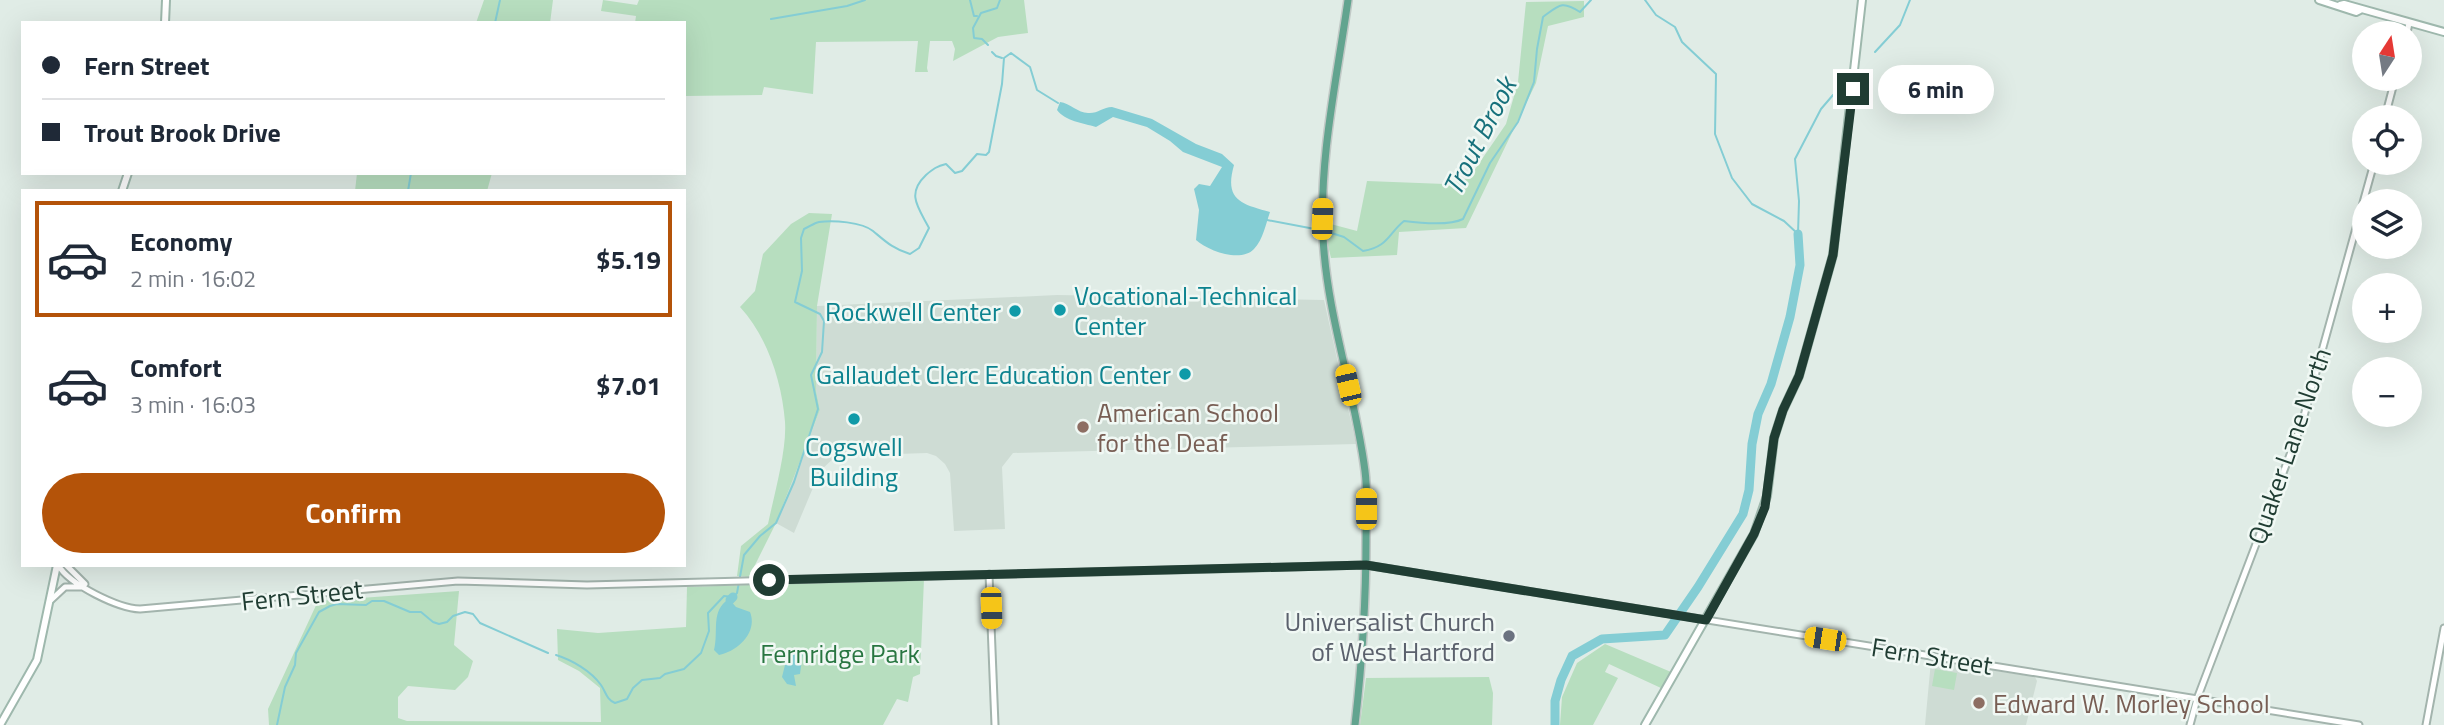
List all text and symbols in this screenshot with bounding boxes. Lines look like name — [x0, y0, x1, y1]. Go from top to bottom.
north arrow — [2352, 21, 2422, 91]
map controls — [2352, 21, 2422, 427]
text: Fern Street — [84, 46, 210, 85]
callout: 6 min — [1878, 64, 1993, 114]
water label: Trout Brook — [1431, 66, 1529, 202]
text: 6 min — [1908, 72, 1964, 107]
route end — [1837, 73, 1869, 105]
button: locate — [2352, 105, 2422, 175]
text: Trout Brook Drive — [84, 113, 281, 152]
button: layers — [2352, 189, 2422, 259]
car — [1311, 198, 1334, 240]
text: Economy — [130, 222, 232, 261]
icon: car — [46, 228, 109, 291]
text: $5.19 — [596, 240, 661, 279]
text: 2 min · 16:02 — [130, 261, 256, 296]
button: + — [2352, 273, 2422, 343]
place label: Vocational-Technical Center — [1074, 276, 1297, 345]
place label: Rockwell Center — [825, 292, 1001, 331]
marker: Vocational-Technical Center — [1052, 302, 1068, 318]
marker: Rockwell Center — [1007, 303, 1023, 319]
street label: Quaker Lane North — [2237, 342, 2341, 550]
text: Comfort — [130, 348, 222, 387]
icon: car — [46, 354, 109, 417]
place label: Gallaudet Clerc Education Center — [816, 355, 1171, 394]
button: − — [2352, 357, 2422, 427]
car — [1334, 362, 1363, 408]
text: $7.01 — [596, 366, 661, 405]
marker: Gallaudet Clerc Education Center — [1177, 366, 1193, 382]
text: 3 min · 16:03 — [130, 387, 256, 422]
place label: American School for the Deaf — [1097, 393, 1279, 462]
marker: Cogswell Building — [846, 411, 862, 427]
marker: American School for the Deaf — [1075, 419, 1091, 435]
place label: Cogswell Building — [805, 427, 903, 496]
button: Confirm — [42, 473, 665, 553]
car — [1356, 488, 1377, 530]
route start — [753, 564, 785, 596]
street label: Fern Street — [239, 569, 365, 621]
car — [980, 587, 1003, 629]
place label: Universalist Church of West Hartford — [1285, 602, 1495, 671]
car — [1803, 625, 1848, 653]
street label: Fern Street — [1869, 627, 1995, 685]
marker: Universalist Church of West Hartford — [1501, 628, 1517, 644]
park label: Fernridge Park — [760, 634, 920, 673]
place label: Edward W. Morley School — [1993, 684, 2270, 723]
marker: Edward W. Morley School — [1971, 695, 1987, 711]

